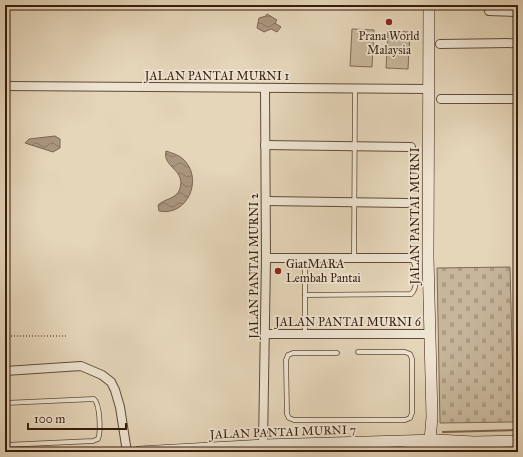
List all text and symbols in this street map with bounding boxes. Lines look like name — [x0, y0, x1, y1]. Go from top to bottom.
marker: Prana World Malaysia — [384, 17, 394, 27]
place label: Prana World Malaysia — [358, 29, 420, 57]
street label: JALAN PANTAI MURNI 1 — [143, 69, 289, 84]
street label: JALAN PANTAI MURNI — [408, 147, 423, 287]
street label: JALAN PANTAI MURNI 2 — [247, 193, 262, 341]
place label: GiatMARA Lembah Pantai — [286, 257, 362, 285]
marker: GiatMARA Lembah Pantai — [273, 266, 283, 276]
street label: JALAN PANTAI MURNI 6 — [273, 315, 422, 330]
scale bar — [28, 405, 126, 431]
text: 100 m — [34, 412, 65, 426]
street label: JALAN PANTAI MURNI 7 — [208, 422, 356, 443]

